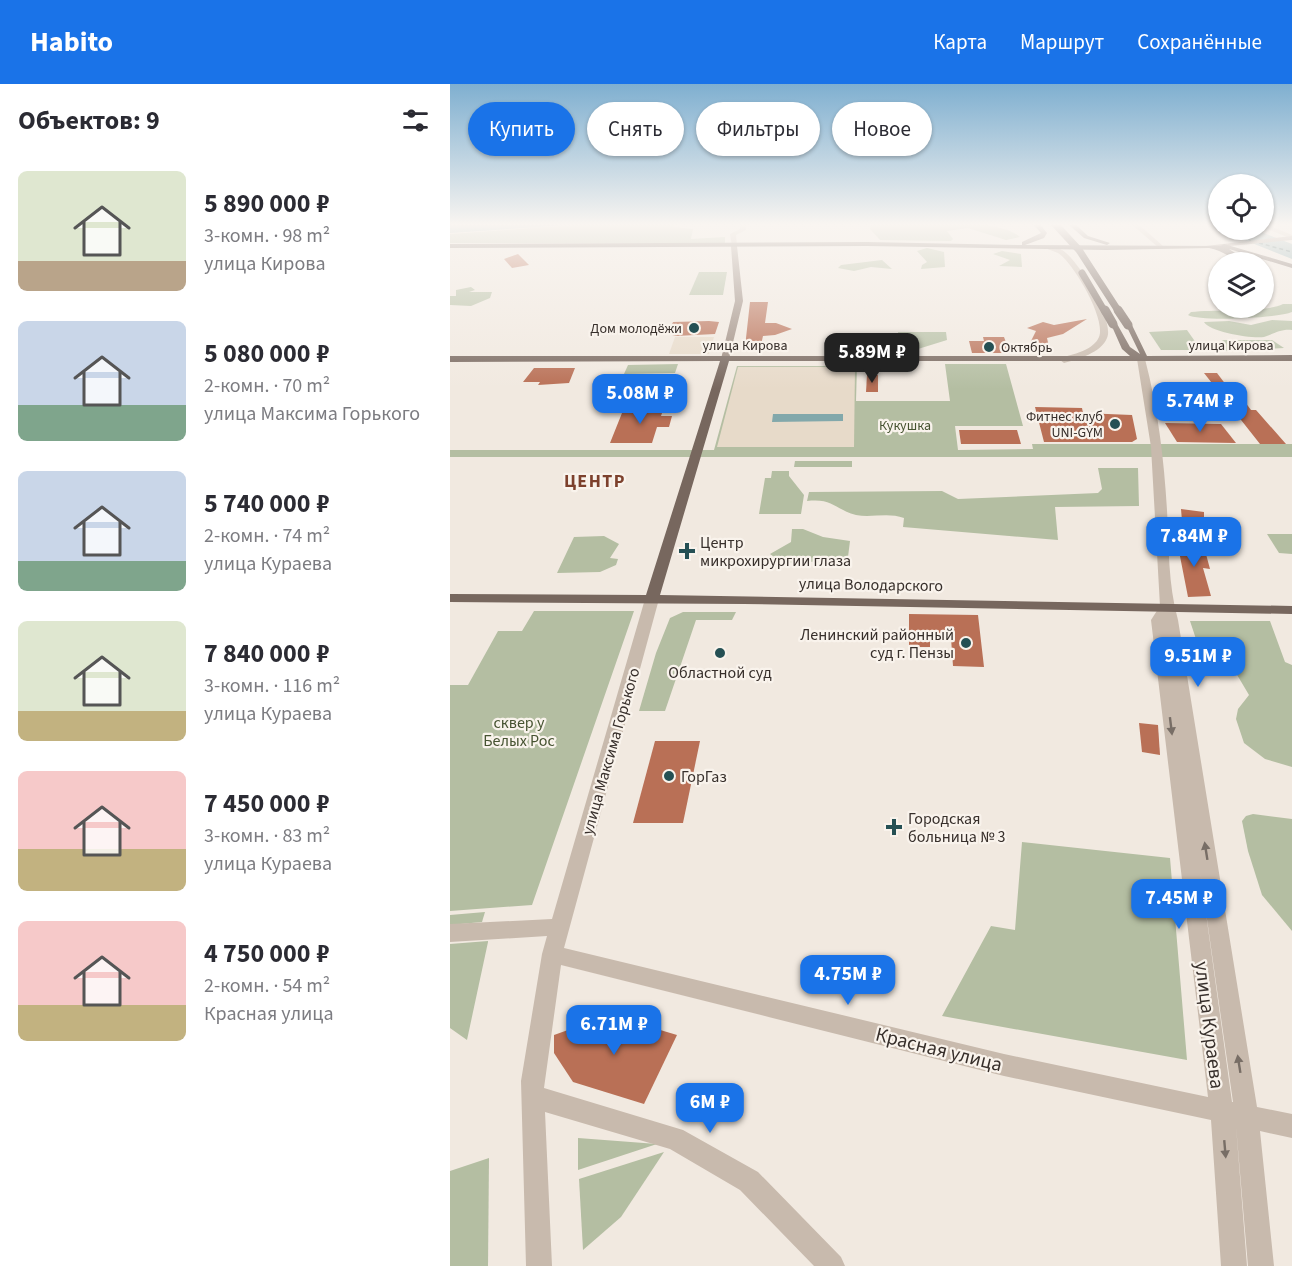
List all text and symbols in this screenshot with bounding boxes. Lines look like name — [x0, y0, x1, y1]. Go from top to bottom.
text: Habito — [30, 22, 113, 62]
text: Карта — [933, 27, 987, 57]
text: Маршрут — [1020, 27, 1104, 57]
text: Сохранённые — [1137, 27, 1262, 57]
text: Объектов: 9 — [18, 102, 160, 139]
chip: Купить — [468, 102, 575, 156]
chip: Снять — [587, 102, 684, 156]
chip: Фильтры — [696, 102, 820, 156]
chip: Новое — [832, 102, 932, 156]
icon: filters — [399, 104, 432, 137]
map controls — [1208, 174, 1274, 318]
button: locate — [1208, 174, 1274, 240]
text: 5 890 000 ₽ — [204, 185, 329, 222]
icon: home — [66, 195, 138, 267]
text: 3-комн. · 98 m² — [204, 222, 330, 250]
text: улица Кирова — [204, 250, 326, 278]
button: layers — [1208, 252, 1274, 318]
place label: Дом молодёжи — [590, 319, 682, 339]
marker: Дом молодёжи — [687, 321, 701, 335]
pin: 5.89M ₽ — [817, 333, 927, 384]
text: 5 080 000 ₽ — [204, 335, 329, 372]
street label: улица Кирова — [702, 336, 788, 356]
street label: улица Кирова — [1188, 336, 1274, 356]
text: 5.89M ₽ — [838, 338, 906, 366]
place label: Октябрь — [1001, 338, 1053, 358]
marker: Октябрь — [982, 340, 996, 354]
icon: home — [66, 345, 138, 417]
text: 2-комн. · 70 m² — [204, 372, 330, 400]
pin: 5.08M ₽ — [585, 374, 695, 425]
text: 5.08M ₽ — [606, 379, 674, 407]
pin: 5.74M ₽ — [1145, 382, 1255, 433]
text: 5.74M ₽ — [1166, 387, 1234, 415]
text: улица Максима Горького — [204, 400, 420, 428]
place label: Фитнес клуб UNI-GYM — [1026, 407, 1103, 443]
park label: Кукушка — [879, 416, 931, 436]
marker: Фитнес клуб UNI-GYM — [1108, 417, 1122, 431]
district label: ЦЕНТР — [564, 469, 626, 494]
text: 5 740 000 ₽ — [204, 485, 329, 522]
icon: home — [66, 495, 138, 567]
pin: 7.84M ₽ — [1139, 517, 1249, 568]
text: 2-комн. · 74 m² — [204, 522, 330, 550]
text: 7.84M ₽ — [1160, 522, 1228, 550]
place label: Центр микрохирургии глаза — [700, 532, 851, 572]
marker: Центр микрохирургии глаза — [678, 542, 696, 560]
text: улица Кураева — [204, 550, 332, 578]
street label: улица Володарского — [799, 573, 943, 597]
place label: Ленинский районный суд г. Пензы — [800, 624, 954, 664]
text: 7 840 000 ₽ — [204, 635, 329, 672]
marker: Ленинский районный суд г. Пензы — [959, 636, 973, 650]
pin: 9.51M ₽ — [1143, 637, 1253, 688]
text: 9.51M ₽ — [1164, 642, 1232, 670]
icon: home — [66, 645, 138, 717]
marker: Областной суд — [713, 646, 727, 660]
place label: Областной суд — [668, 662, 772, 684]
street label: улица Максима Горького — [577, 665, 645, 837]
text: 3-комн. · 116 m² — [204, 672, 340, 700]
text: улица Кураева — [204, 700, 332, 728]
park label: сквер у Белых Рос — [483, 712, 555, 752]
one-way arrow — [1167, 717, 1176, 736]
place label: ГорГаз — [681, 766, 727, 788]
marker: ГорГаз — [662, 769, 676, 783]
text: 7 450 000 ₽ — [204, 785, 329, 822]
icon: home — [66, 795, 138, 867]
place label: Городская больница № 3 — [908, 808, 1005, 848]
marker: Городская больница № 3 — [885, 818, 903, 836]
text: 3-комн. · 83 m² — [204, 822, 330, 850]
one-way arrow — [1201, 841, 1210, 860]
text: улица Кураева — [204, 850, 332, 878]
pin: 7.45M ₽ — [1124, 879, 1234, 930]
text: 7.45M ₽ — [1145, 884, 1213, 912]
text: 4 750 000 ₽ — [204, 935, 329, 972]
icon: home — [66, 945, 138, 1017]
pin: 4.75M ₽ — [793, 955, 903, 1006]
text: 4.75M ₽ — [814, 960, 882, 988]
street label: улица Кураева — [1187, 960, 1231, 1090]
text: 2-комн. · 54 m² — [204, 972, 330, 1000]
text: Красная улица — [204, 1000, 334, 1028]
pin: 6.71M ₽ — [559, 1005, 669, 1056]
text: 6.71M ₽ — [580, 1010, 648, 1038]
street label: Красная улица — [872, 1021, 1005, 1079]
one-way arrow — [1234, 1055, 1243, 1074]
pin: 6M ₽ — [674, 1083, 746, 1134]
text: 6M ₽ — [690, 1088, 730, 1116]
one-way arrow — [1220, 1139, 1230, 1158]

